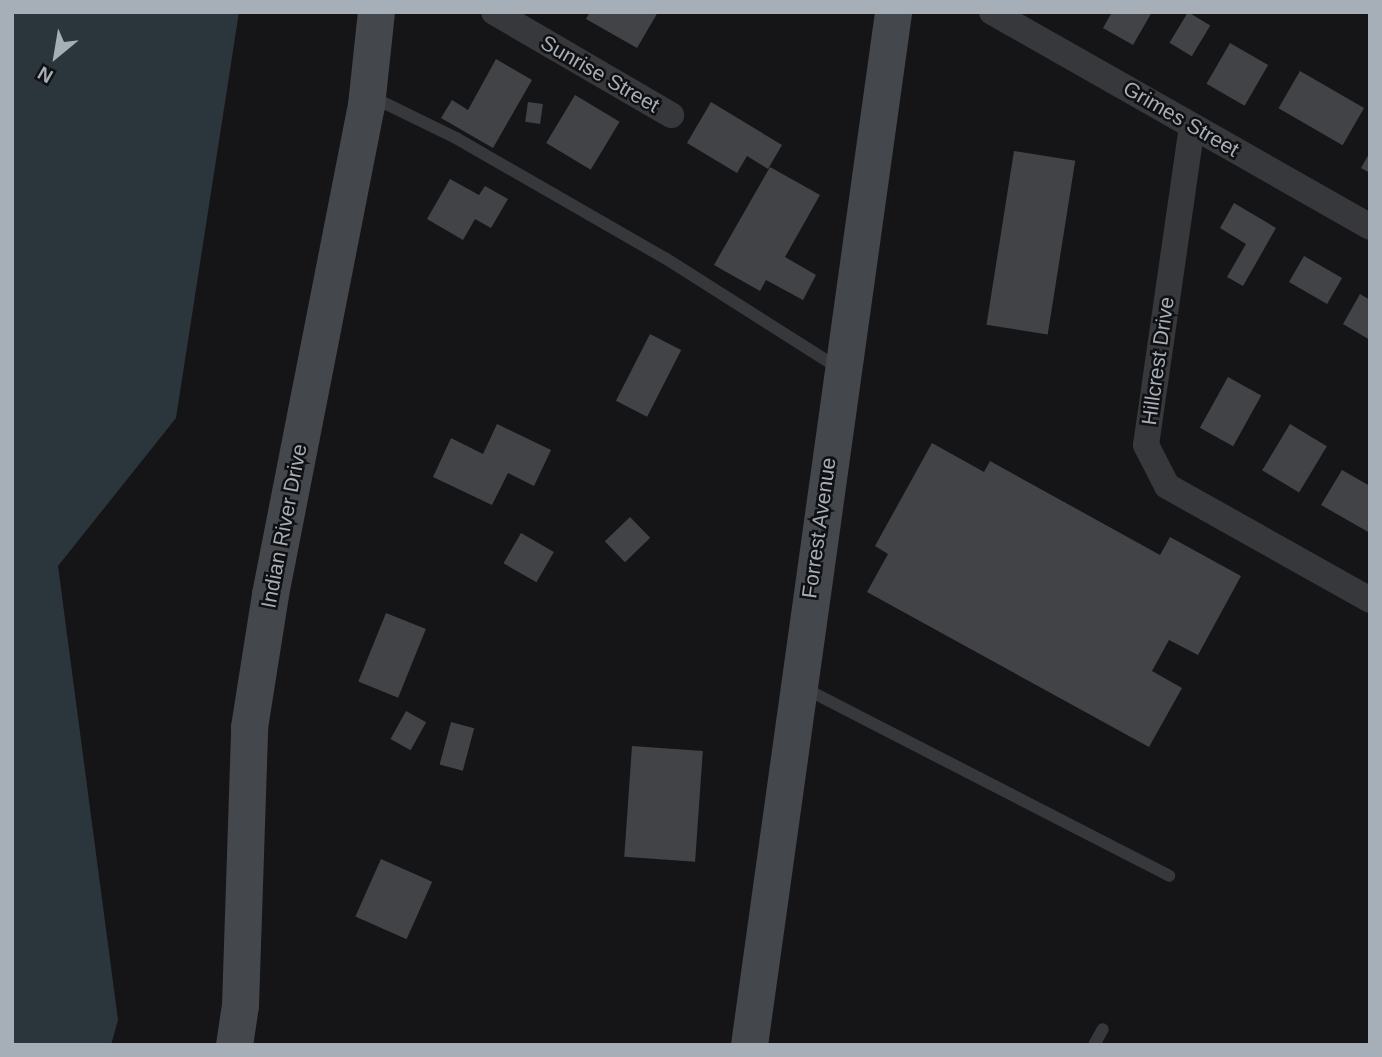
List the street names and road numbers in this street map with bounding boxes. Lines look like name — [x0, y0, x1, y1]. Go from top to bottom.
street label: Sunrise Street — [536, 30, 664, 118]
street label: Grimes Street — [1119, 76, 1243, 162]
street label: Hillcrest Drive — [1137, 295, 1179, 427]
street label: Indian River Drive — [256, 442, 312, 610]
street label: Forrest Avenue — [797, 455, 841, 601]

